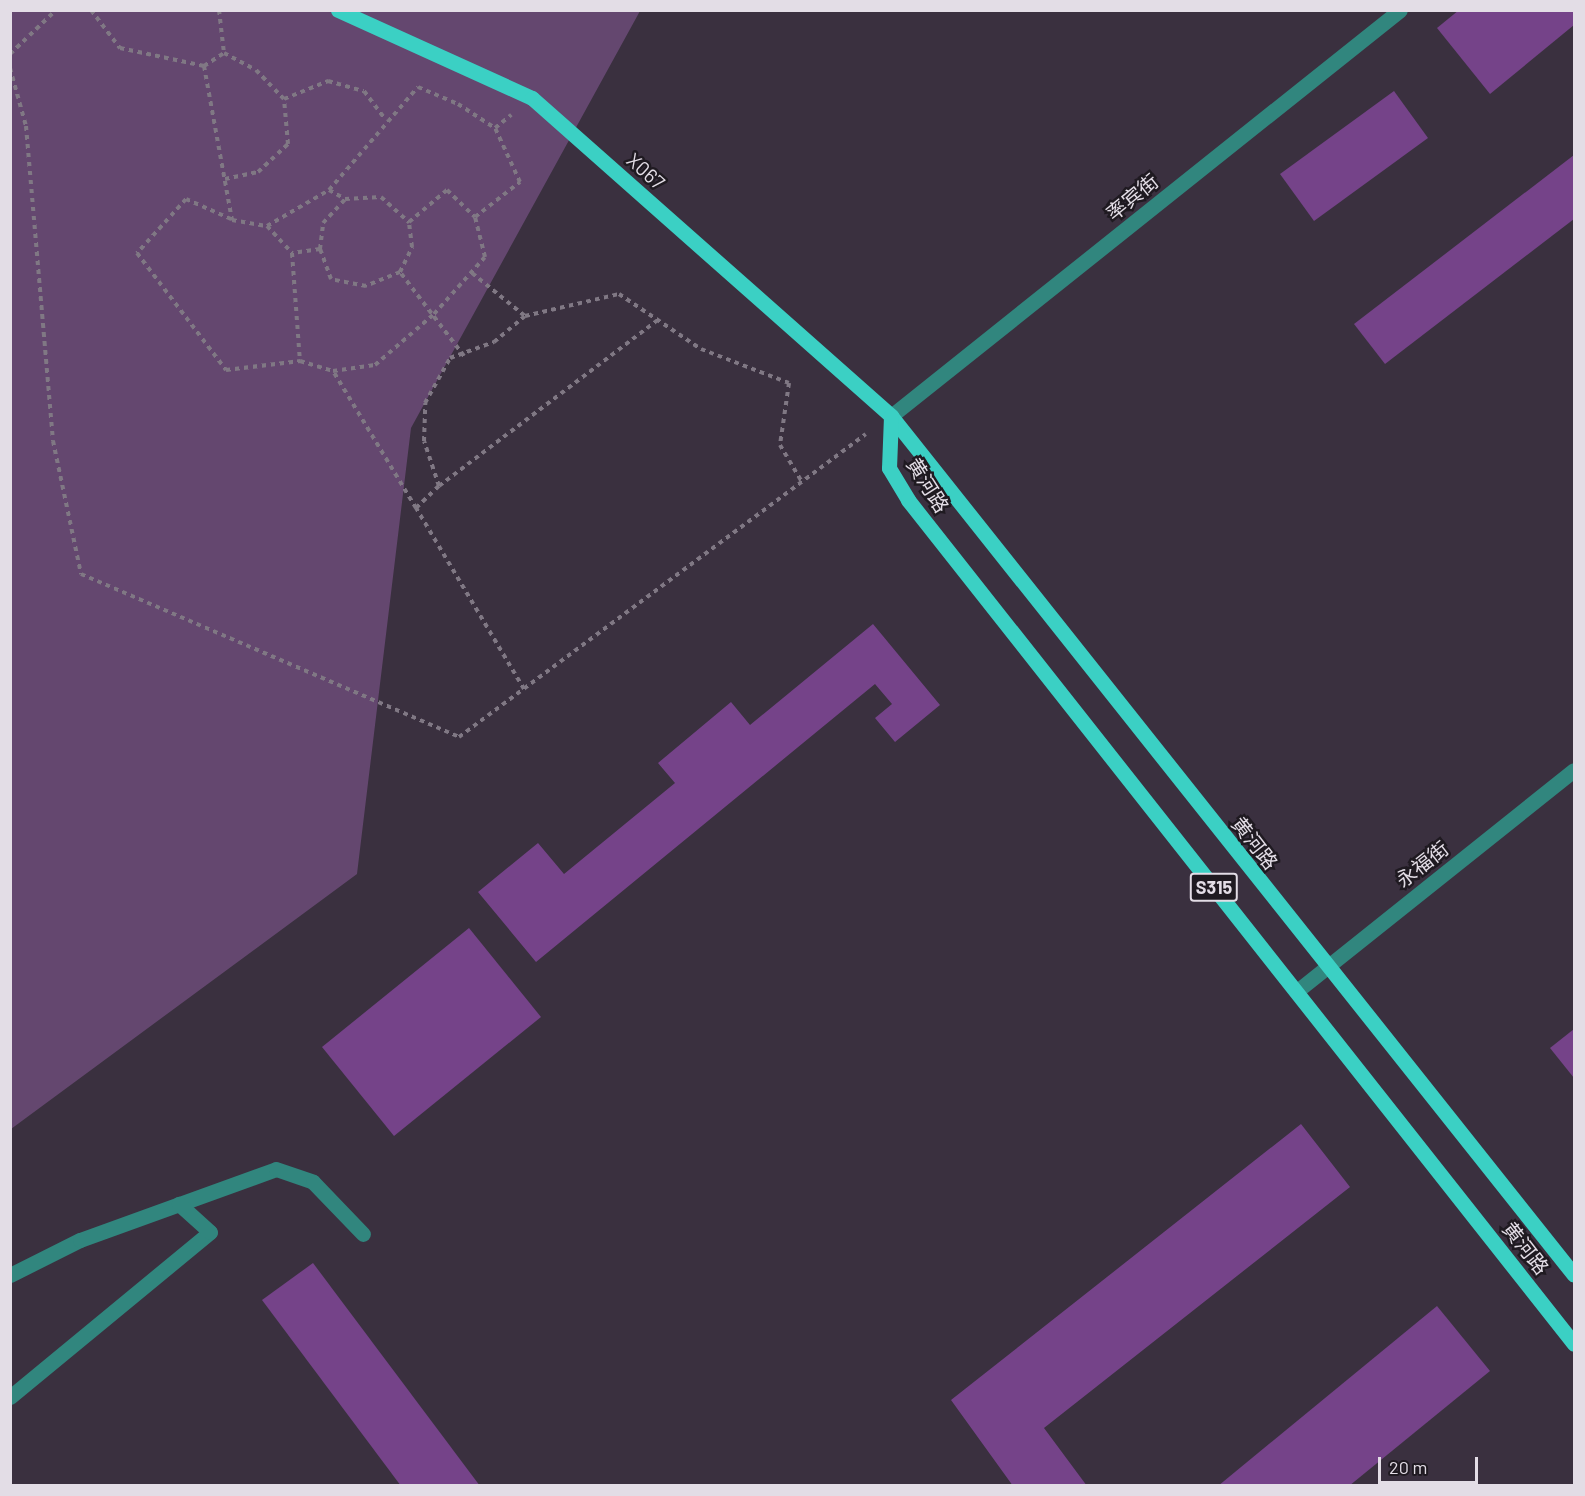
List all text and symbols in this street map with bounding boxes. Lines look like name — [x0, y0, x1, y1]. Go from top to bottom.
street label: X067 — [622, 148, 670, 194]
street label: 率宾街 — [1101, 169, 1163, 225]
street label: 黄河路 — [902, 453, 954, 517]
street label: 黄河路 — [1227, 812, 1283, 874]
street label: 永福街 — [1391, 836, 1453, 892]
road number: S315 — [1188, 872, 1240, 902]
street label: 黄河路 — [1498, 1217, 1554, 1279]
scale bar — [1381, 1445, 1482, 1483]
text: 20 m — [1389, 1456, 1427, 1478]

